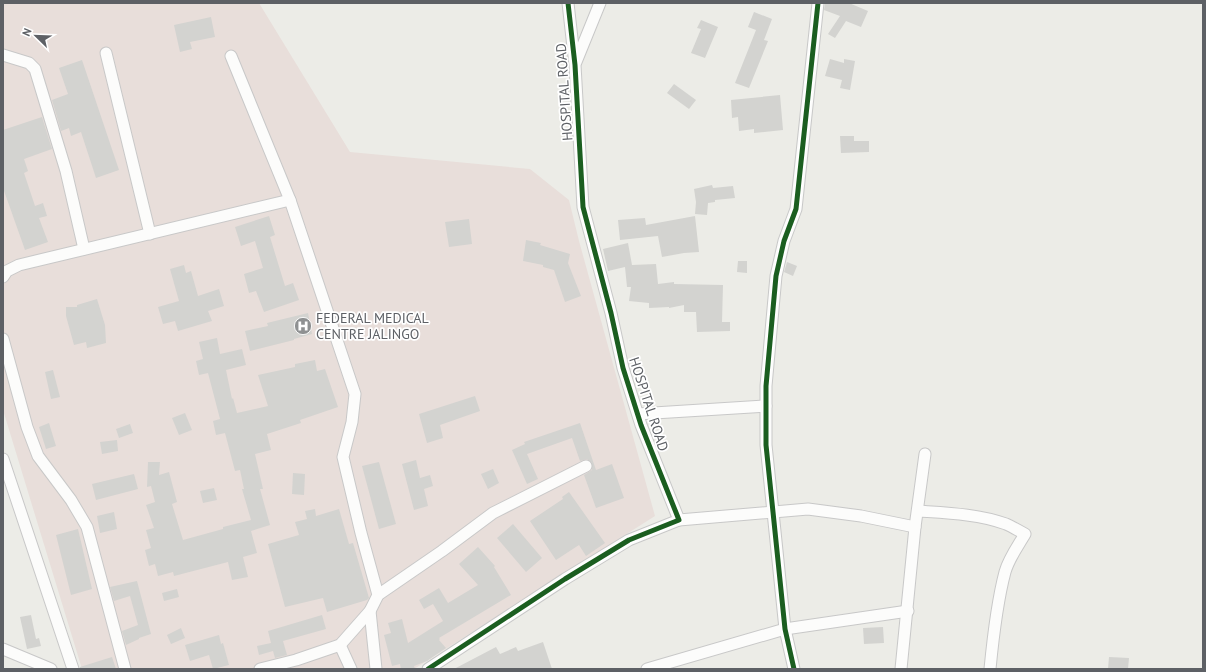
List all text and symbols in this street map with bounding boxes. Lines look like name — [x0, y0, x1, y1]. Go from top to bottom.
north arrow — [16, 16, 56, 56]
text: N — [19, 26, 35, 38]
street label: HOSPITAL ROAD — [552, 42, 576, 142]
place label: FEDERAL MEDICAL CENTRE JALINGO — [316, 309, 429, 343]
hospital icon: FEDERAL MEDICAL CENTRE JALINGO — [293, 316, 313, 336]
street label: HOSPITAL ROAD — [625, 355, 673, 453]

